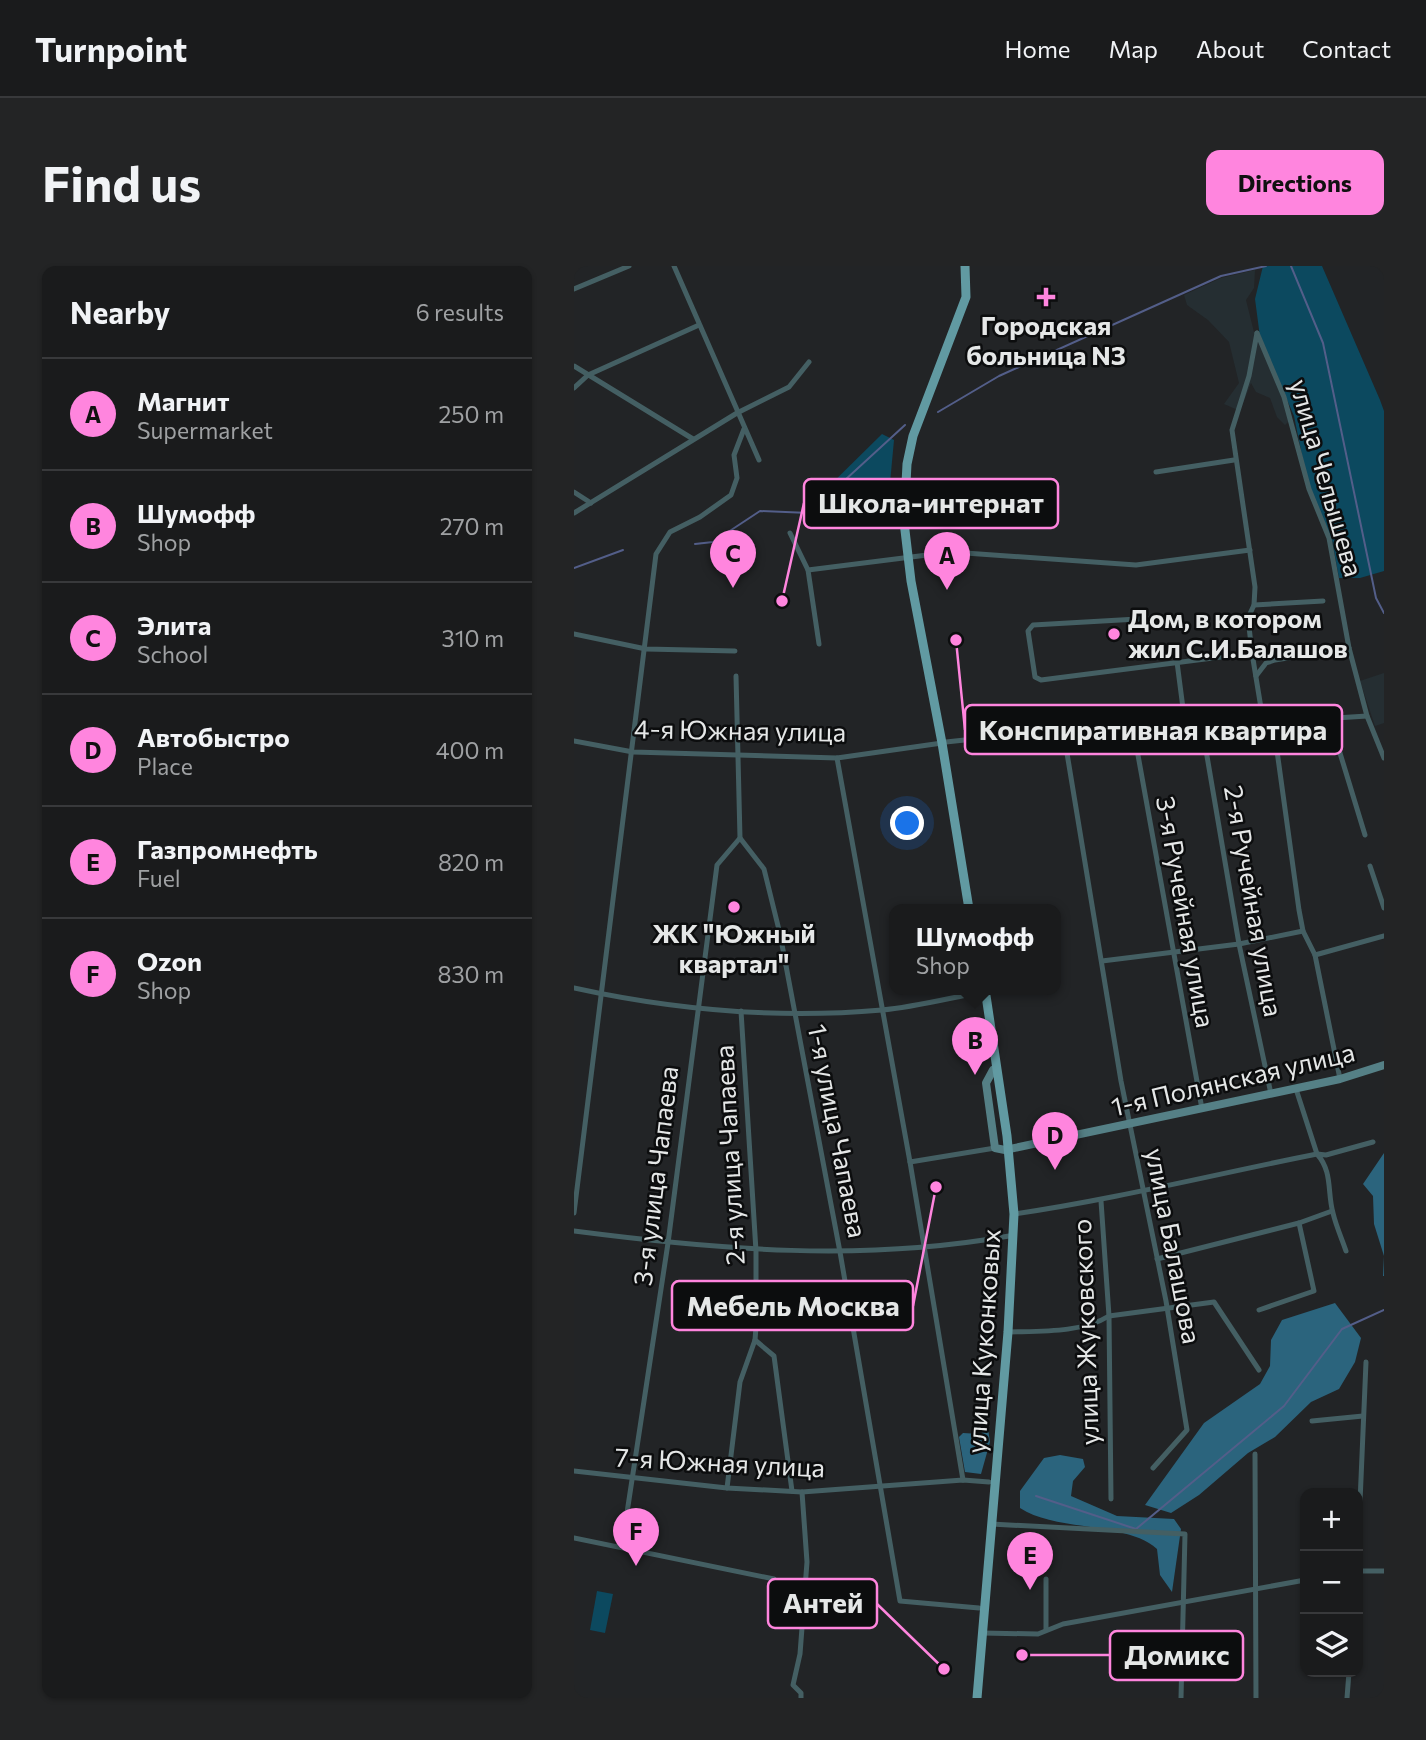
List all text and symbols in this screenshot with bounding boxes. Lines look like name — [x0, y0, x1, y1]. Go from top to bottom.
text: Turnpoint — [35, 28, 187, 69]
text: Home — [1005, 34, 1071, 63]
text: Map — [1109, 34, 1158, 63]
text: About — [1196, 34, 1264, 63]
text: Contact — [1302, 34, 1391, 63]
button: Directions — [1206, 150, 1384, 215]
text: Find us — [42, 152, 201, 212]
marker: Городская больница N3 — [1036, 287, 1056, 307]
text: Nearby — [70, 293, 170, 330]
text: 6 results — [416, 298, 504, 326]
place label: Городская больница N3 — [966, 309, 1126, 370]
street label: улица Челышева — [1284, 375, 1370, 580]
text: Магнит — [137, 385, 230, 416]
text: A — [85, 400, 101, 428]
text: 250 m — [439, 400, 504, 428]
text: Supermarket — [137, 416, 273, 444]
callout: Школа-интернат — [804, 479, 1058, 528]
text: Школа-интернат — [818, 485, 1044, 519]
text: Шумофф — [137, 497, 255, 528]
text: B — [85, 512, 101, 540]
text: 270 m — [440, 512, 504, 540]
text: Shop — [137, 528, 191, 556]
pin: C — [710, 530, 756, 588]
pin: A — [924, 532, 970, 590]
place label: Дом, в котором жил С.И.Балашов — [1128, 602, 1348, 663]
text: Элита — [137, 609, 211, 640]
text: C — [85, 624, 101, 652]
text: 310 m — [442, 624, 504, 652]
marker: Дом, в котором жил С.И.Балашов — [1106, 626, 1122, 642]
text: School — [137, 640, 208, 668]
callout: Конспиративная квартира — [965, 705, 1342, 754]
street label: 4-я Южная улица — [634, 712, 846, 747]
text: Конспиративная квартира — [979, 712, 1327, 746]
text: Автобыстро — [137, 721, 290, 752]
text: D — [85, 736, 101, 764]
text: 400 m — [436, 736, 504, 764]
text: Place — [137, 752, 193, 780]
street label: 2-я Ручейная улица — [1219, 783, 1290, 1019]
street label: 3-я Ручейная улица — [1151, 793, 1222, 1030]
your location — [890, 806, 924, 840]
text: Газпромнефть — [137, 833, 318, 864]
text: E — [86, 848, 100, 876]
text: 820 m — [438, 848, 504, 876]
text: Fuel — [137, 864, 181, 892]
marker: ЖК "Южный квартал" — [726, 899, 742, 915]
popup — [889, 904, 1061, 995]
place label: ЖК "Южный квартал" — [652, 917, 816, 978]
text: Шумофф — [916, 920, 1034, 951]
text: Ozon — [137, 945, 202, 976]
text: Shop — [916, 951, 970, 979]
text: F — [86, 960, 100, 988]
text: 830 m — [438, 960, 504, 988]
text: Shop — [137, 976, 191, 1004]
pin: B — [952, 1017, 998, 1075]
street label: 1-я улица Чапаева — [803, 1021, 874, 1240]
street label: 1-я Полянская улица — [1108, 1035, 1357, 1122]
street label: 2-я улица Чапаева — [707, 1044, 750, 1266]
street label: 3-я улица Чапаева — [626, 1064, 683, 1287]
pin: D — [1032, 1112, 1078, 1170]
street label: улица Балашова — [1140, 1145, 1209, 1346]
street label: улица Жуковского — [1065, 1218, 1104, 1446]
street label: улица Куконковых — [959, 1227, 1006, 1454]
callout: Мебель Москва — [672, 1281, 913, 1330]
text: Мебель Москва — [686, 1288, 900, 1322]
street label: 7-я Южная улица — [614, 1441, 826, 1482]
map controls — [1300, 1488, 1363, 1677]
button: + — [1300, 1488, 1363, 1551]
pin: F — [613, 1508, 659, 1566]
pin: E — [1007, 1532, 1053, 1590]
button: − — [1300, 1551, 1363, 1614]
callout: Антей — [768, 1579, 877, 1628]
text: Антей — [783, 1585, 863, 1619]
button: layers — [1300, 1614, 1363, 1677]
callout: Домикс — [1110, 1631, 1243, 1680]
text: Домикс — [1124, 1637, 1230, 1671]

